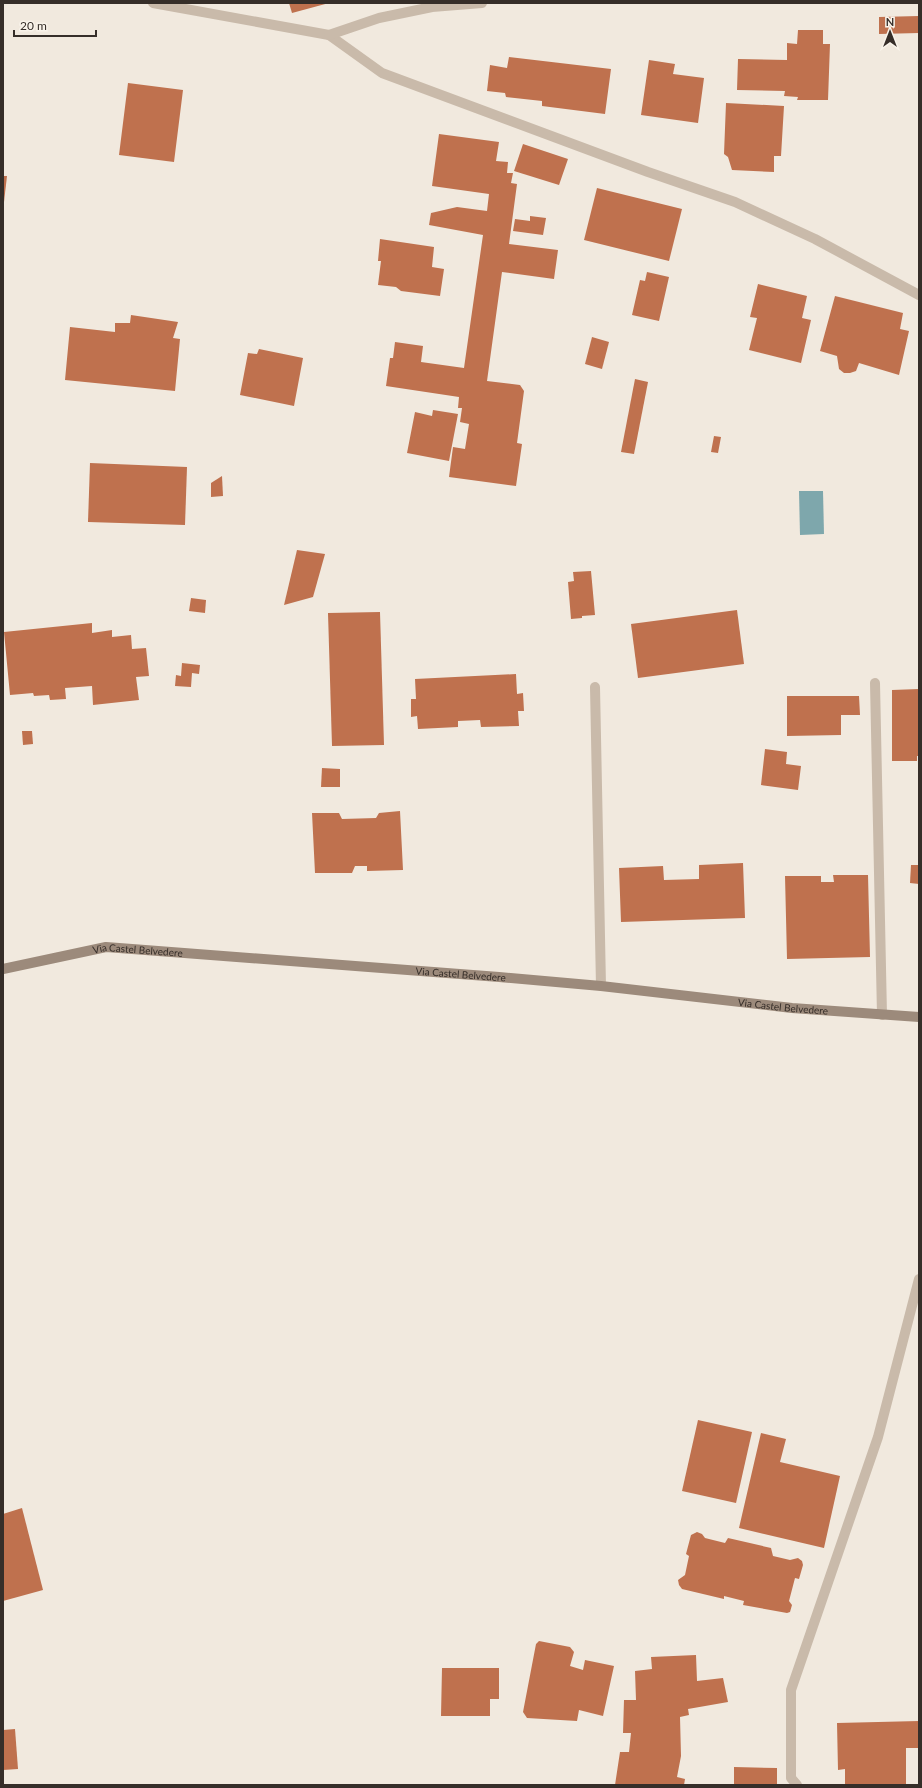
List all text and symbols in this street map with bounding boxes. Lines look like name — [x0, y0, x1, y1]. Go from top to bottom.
scale bar — [14, 12, 96, 38]
north arrow — [870, 12, 910, 52]
text: N — [886, 15, 894, 28]
text: 20 m — [20, 18, 47, 33]
street label: Via Castel Belvedere — [91, 941, 183, 959]
street label: Via Castel Belvedere — [415, 965, 506, 984]
street label: Via Castel Belvedere — [737, 996, 828, 1017]

